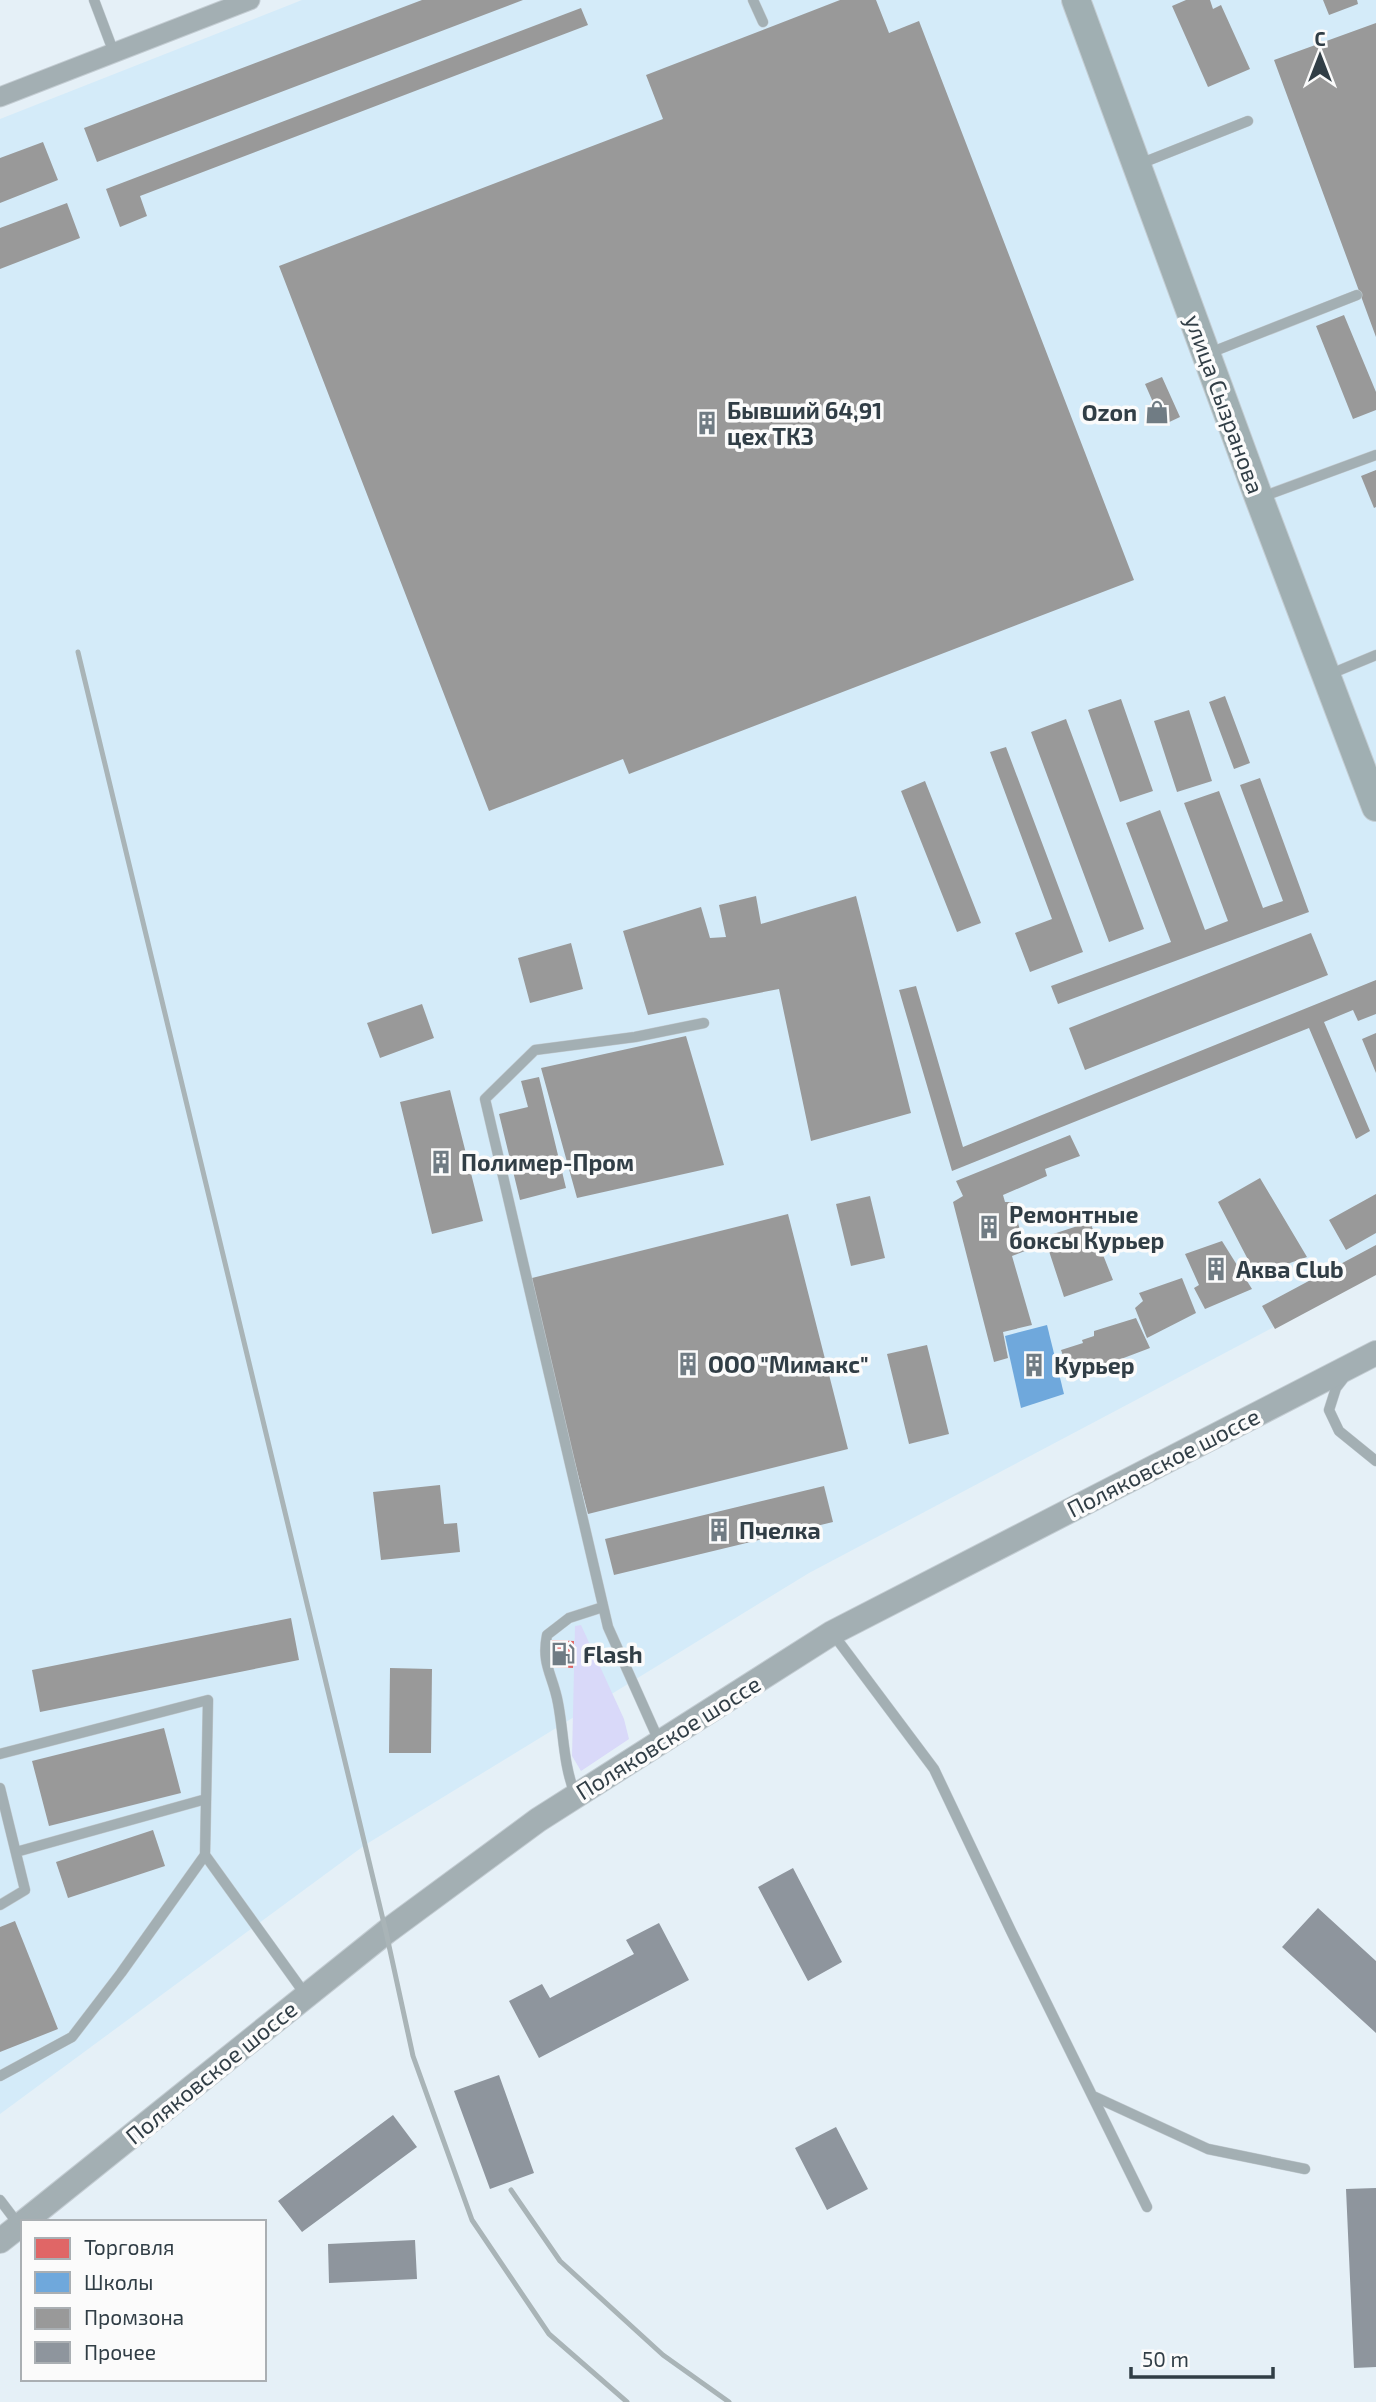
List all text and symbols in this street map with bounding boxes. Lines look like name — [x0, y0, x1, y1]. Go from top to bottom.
north arrow — [1285, 21, 1355, 91]
text: С — [1314, 27, 1326, 50]
street label: улица Сызранова — [1179, 311, 1270, 498]
place label: Бывший 64,91 цех ТКЗ — [727, 396, 882, 450]
place label: Ozon — [1082, 398, 1137, 426]
shop icon: Ozon — [1143, 398, 1171, 426]
building icon: Бывший 64,91 цех ТКЗ — [693, 409, 721, 437]
building icon: Полимер-Пром — [427, 1148, 455, 1176]
place label: Полимер-Пром — [461, 1148, 634, 1176]
place label: Ремонтные боксы Курьер — [1009, 1200, 1164, 1254]
building icon: Ремонтные боксы Курьер — [975, 1213, 1003, 1241]
building icon: Аква Club — [1202, 1255, 1230, 1283]
place label: Аква Club — [1236, 1255, 1344, 1283]
building icon: ООО "Мимакс" — [674, 1350, 702, 1378]
place label: ООО "Мимакс" — [708, 1350, 868, 1378]
building icon: Курьер — [1020, 1351, 1048, 1379]
place label: Курьер — [1054, 1351, 1135, 1379]
street label: Поляковское шоссе — [1062, 1401, 1264, 1523]
building icon: Пчелка — [705, 1516, 733, 1544]
place label: Пчелка — [739, 1516, 821, 1544]
fuel station icon: Flash — [549, 1640, 577, 1668]
place label: Flash — [583, 1640, 643, 1668]
street label: Поляковское шоссе — [571, 1669, 765, 1805]
street label: Поляковское шоссе — [120, 1994, 302, 2150]
legend — [21, 2220, 266, 2381]
text: Торговля — [84, 2234, 174, 2259]
text: Школы — [84, 2269, 153, 2294]
text: Промзона — [84, 2304, 184, 2329]
scale bar — [1131, 2336, 1273, 2380]
text: Прочее — [84, 2339, 156, 2364]
text: 50 m — [1142, 2346, 1189, 2371]

